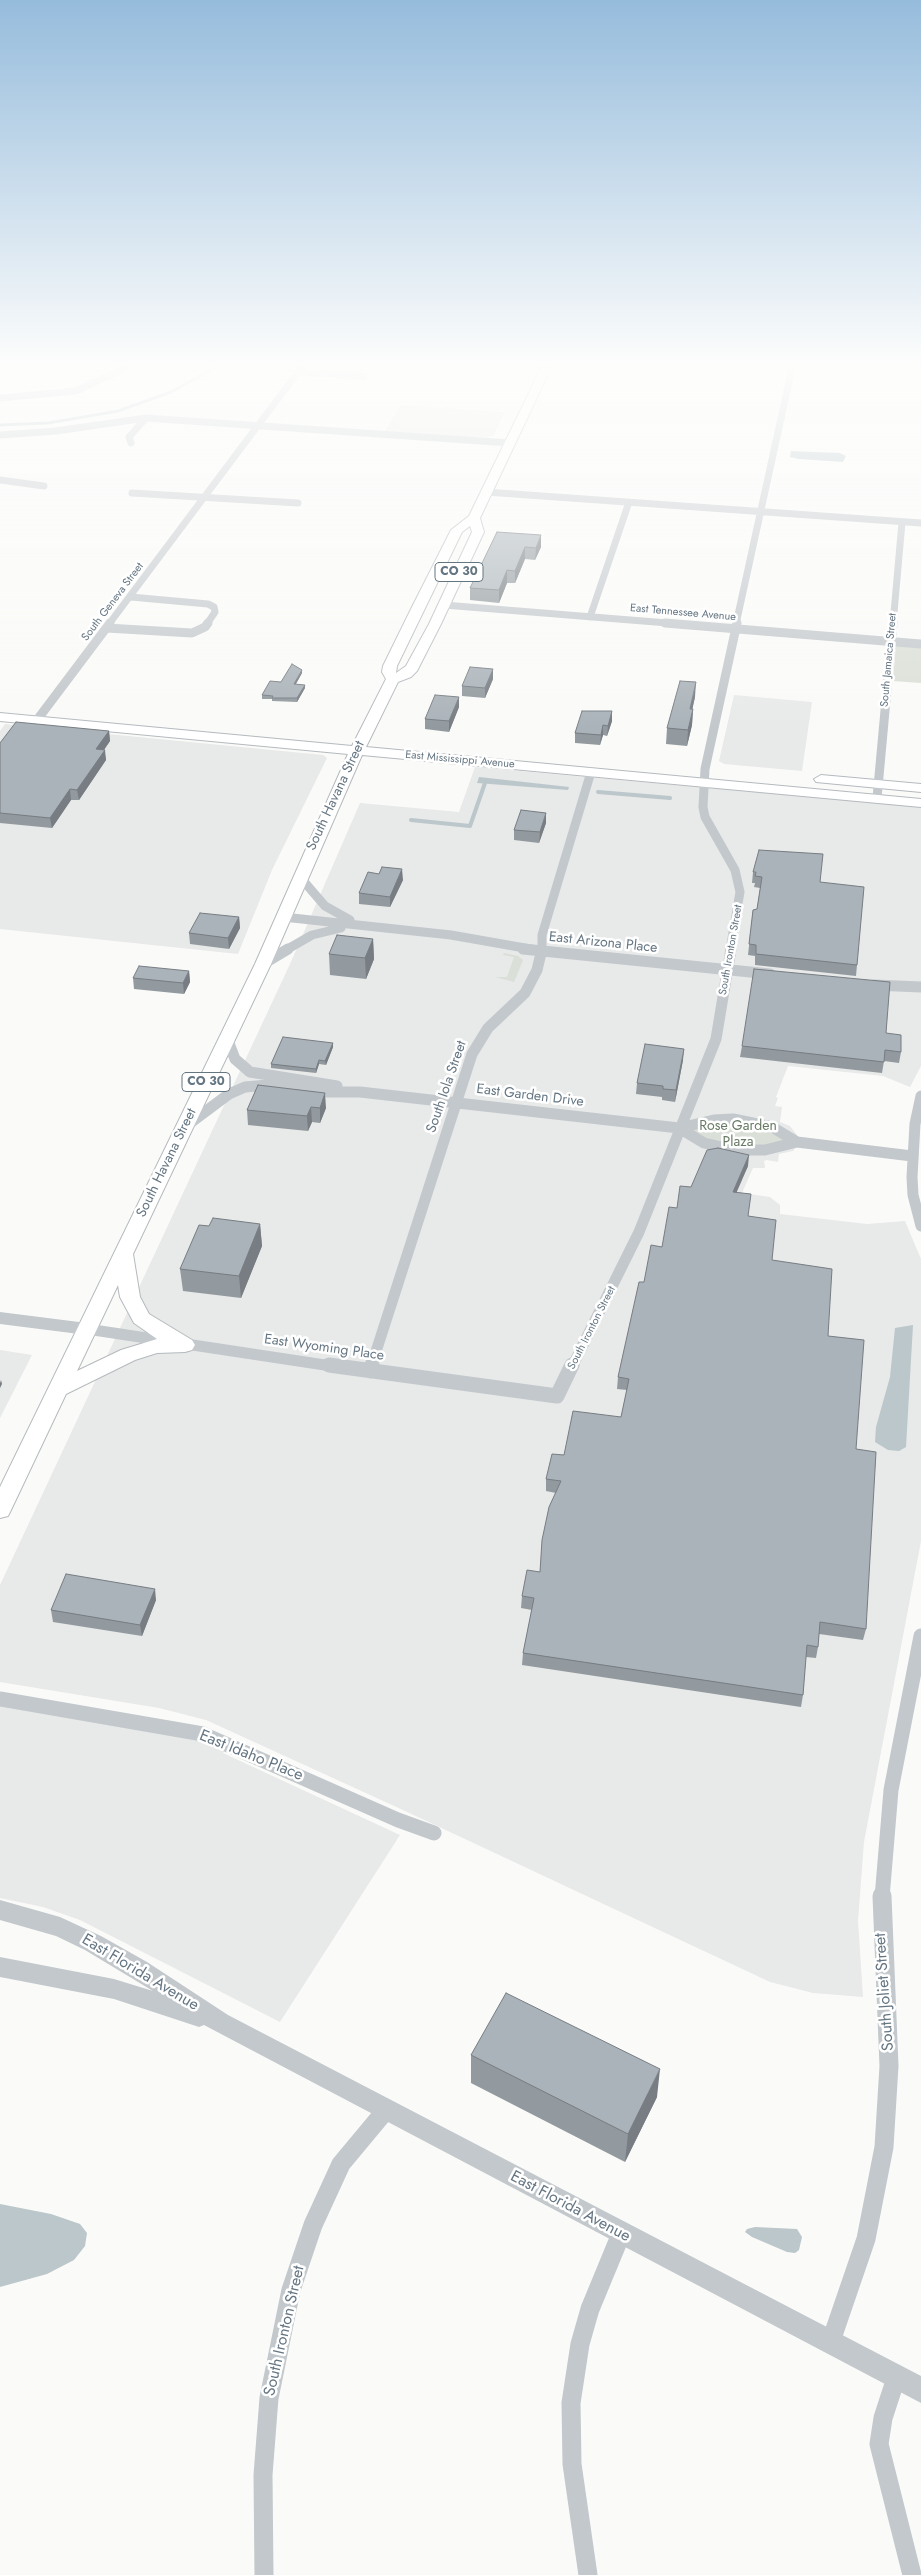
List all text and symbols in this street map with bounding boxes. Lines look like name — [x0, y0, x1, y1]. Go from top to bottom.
street label: South Geneva Street — [79, 560, 147, 644]
road number: CO 30 — [435, 562, 483, 582]
street label: East Tennessee Avenue — [629, 602, 737, 624]
street label: South Jamaica Street — [878, 612, 900, 708]
street label: South Havana Street — [303, 739, 369, 853]
street label: East Mississippi Avenue — [405, 749, 515, 771]
street label: South Ironton Street — [717, 904, 745, 996]
street label: East Arizona Place — [548, 929, 658, 957]
street label: South Iola Street — [423, 1039, 471, 1135]
road number: CO 30 — [182, 1072, 230, 1092]
street label: East Garden Drive — [475, 1081, 585, 1111]
street label: South Havana Street — [133, 1106, 201, 1220]
park label: Rose Garden Plaza — [699, 1119, 777, 1152]
street label: South Ironton Street — [565, 1284, 619, 1372]
street label: East Wyoming Place — [263, 1331, 385, 1365]
street label: East Idaho Place — [196, 1726, 306, 1786]
street label: East Florida Avenue — [78, 1930, 202, 2016]
street label: South Joliet Street — [871, 1932, 899, 2052]
street label: East Florida Avenue — [507, 2167, 633, 2247]
street label: South Ironton Street — [261, 2264, 309, 2398]

